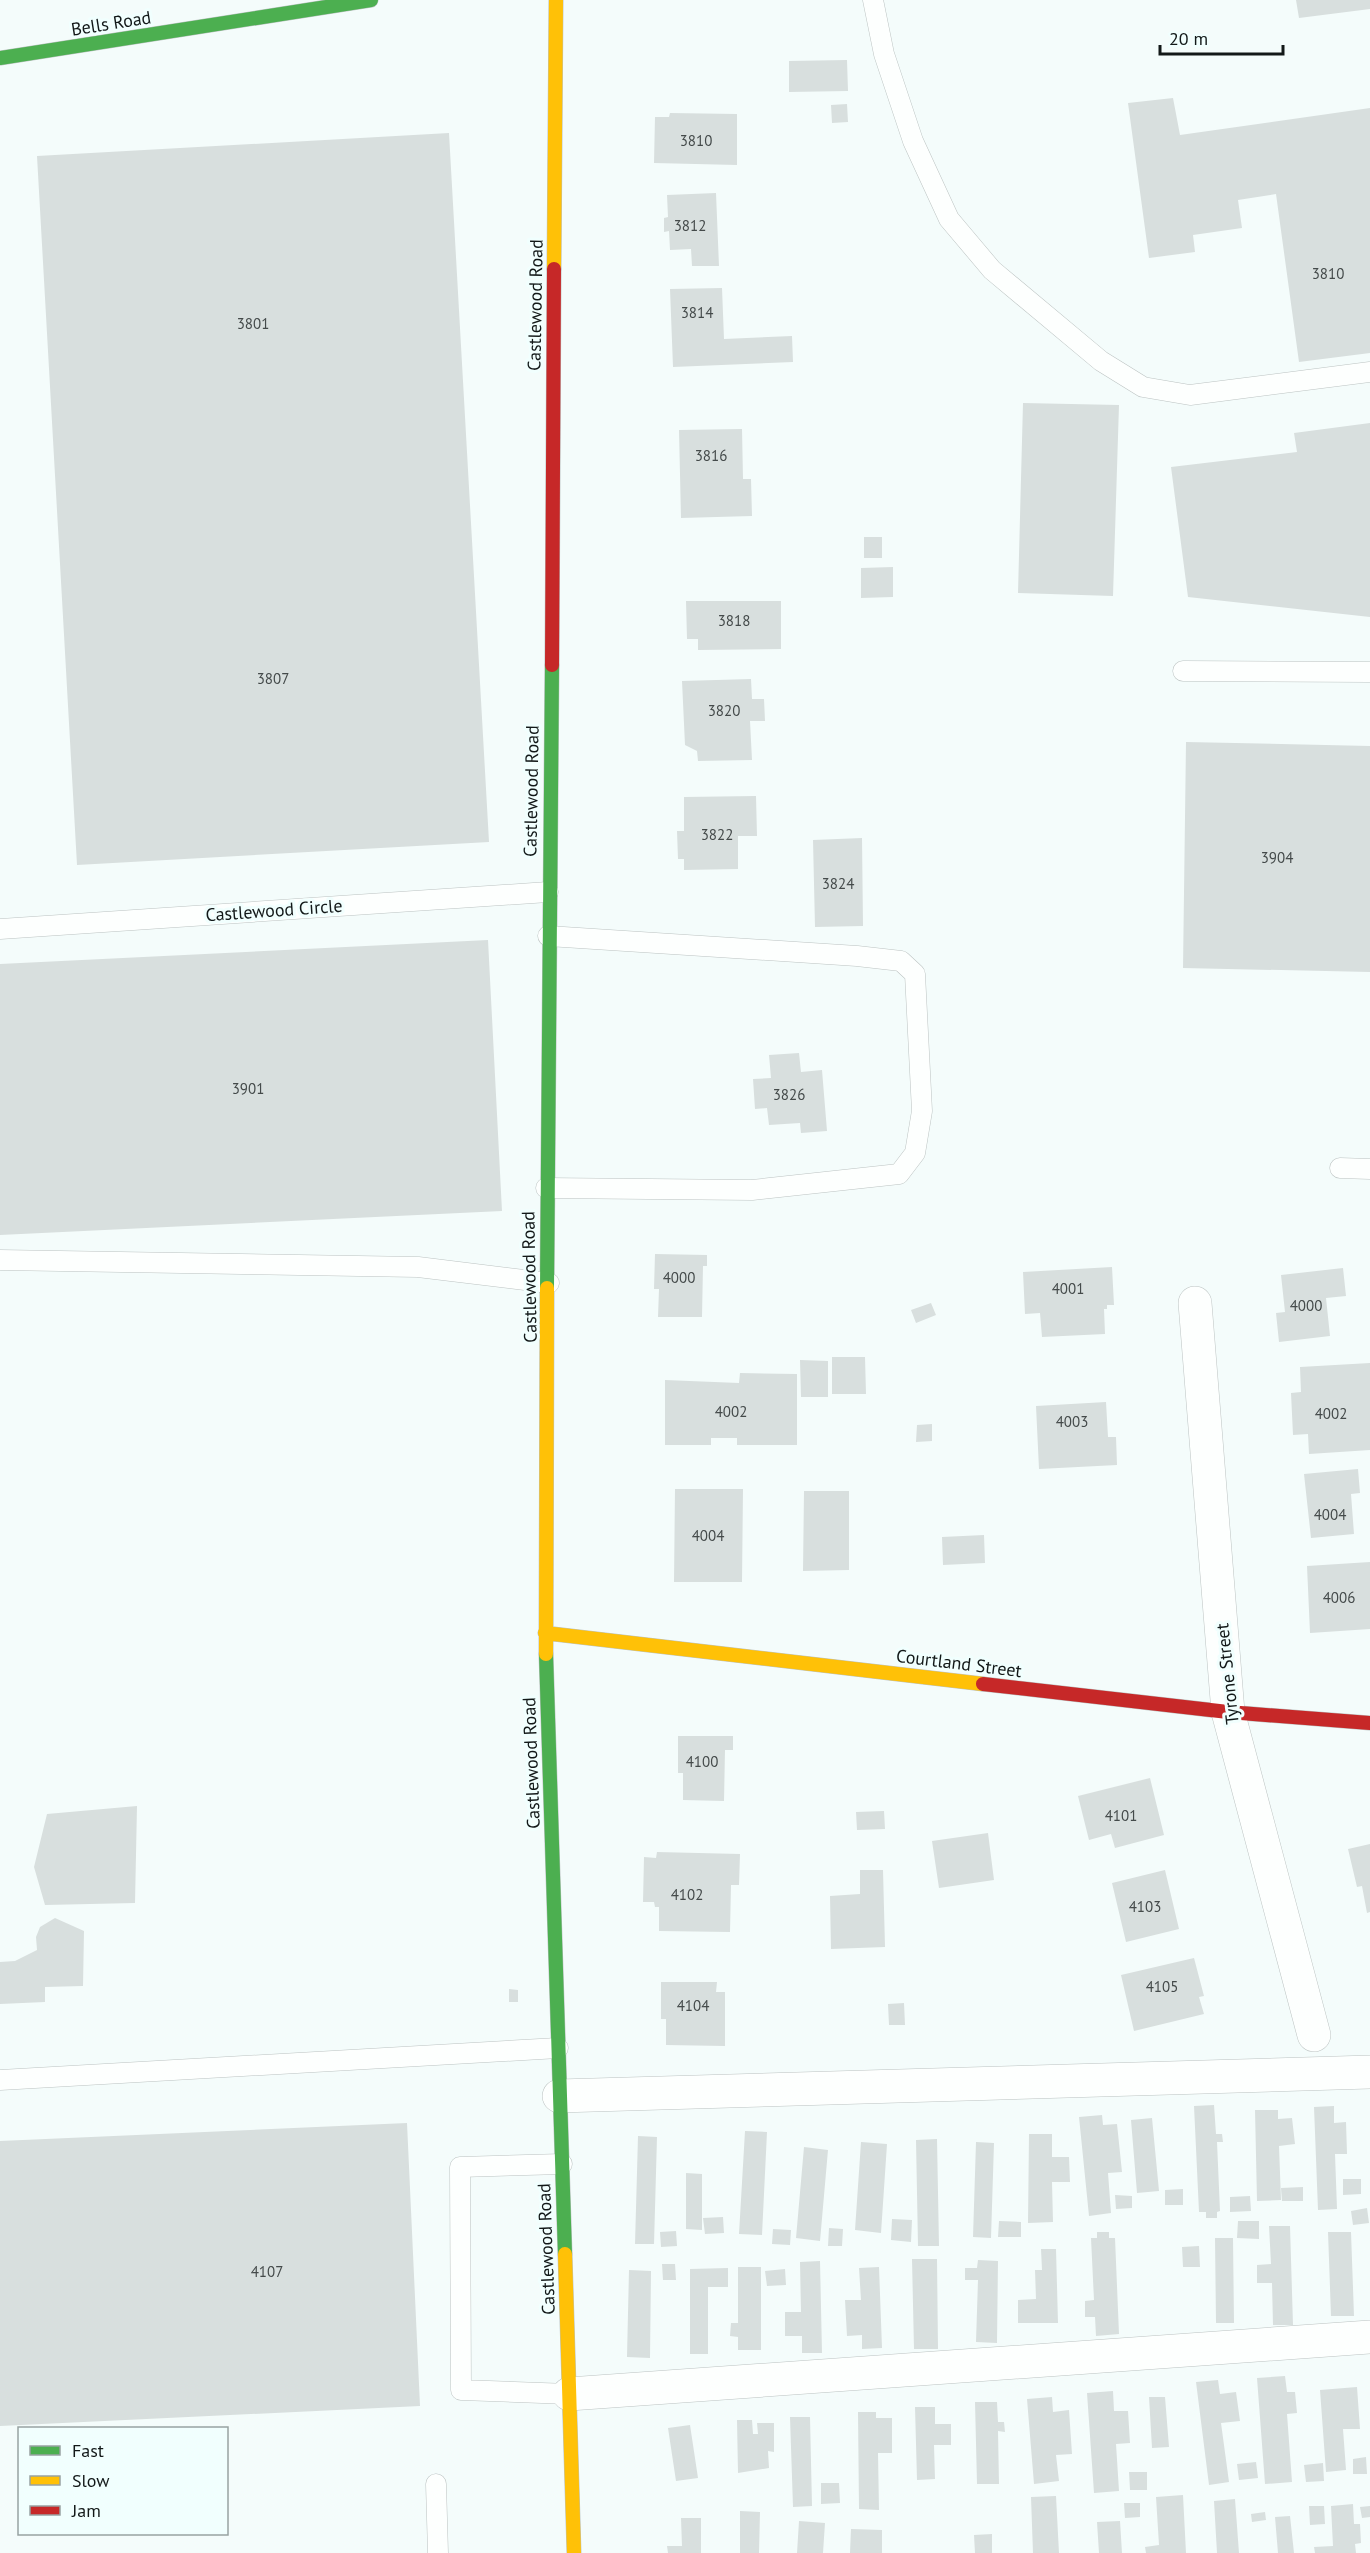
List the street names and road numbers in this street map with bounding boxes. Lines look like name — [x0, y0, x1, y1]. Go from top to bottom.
street label: Bells Road — [69, 5, 153, 41]
street label: Castlewood Road — [522, 239, 548, 371]
street label: Castlewood Road — [518, 725, 544, 857]
street label: Castlewood Circle — [205, 894, 343, 926]
street label: Castlewood Road — [516, 1211, 542, 1343]
street label: Tyrone Street — [1210, 1622, 1244, 1726]
street label: Courtland Street — [895, 1644, 1023, 1682]
street label: Castlewood Road — [517, 1697, 545, 1829]
street label: Castlewood Road — [532, 2183, 560, 2315]

